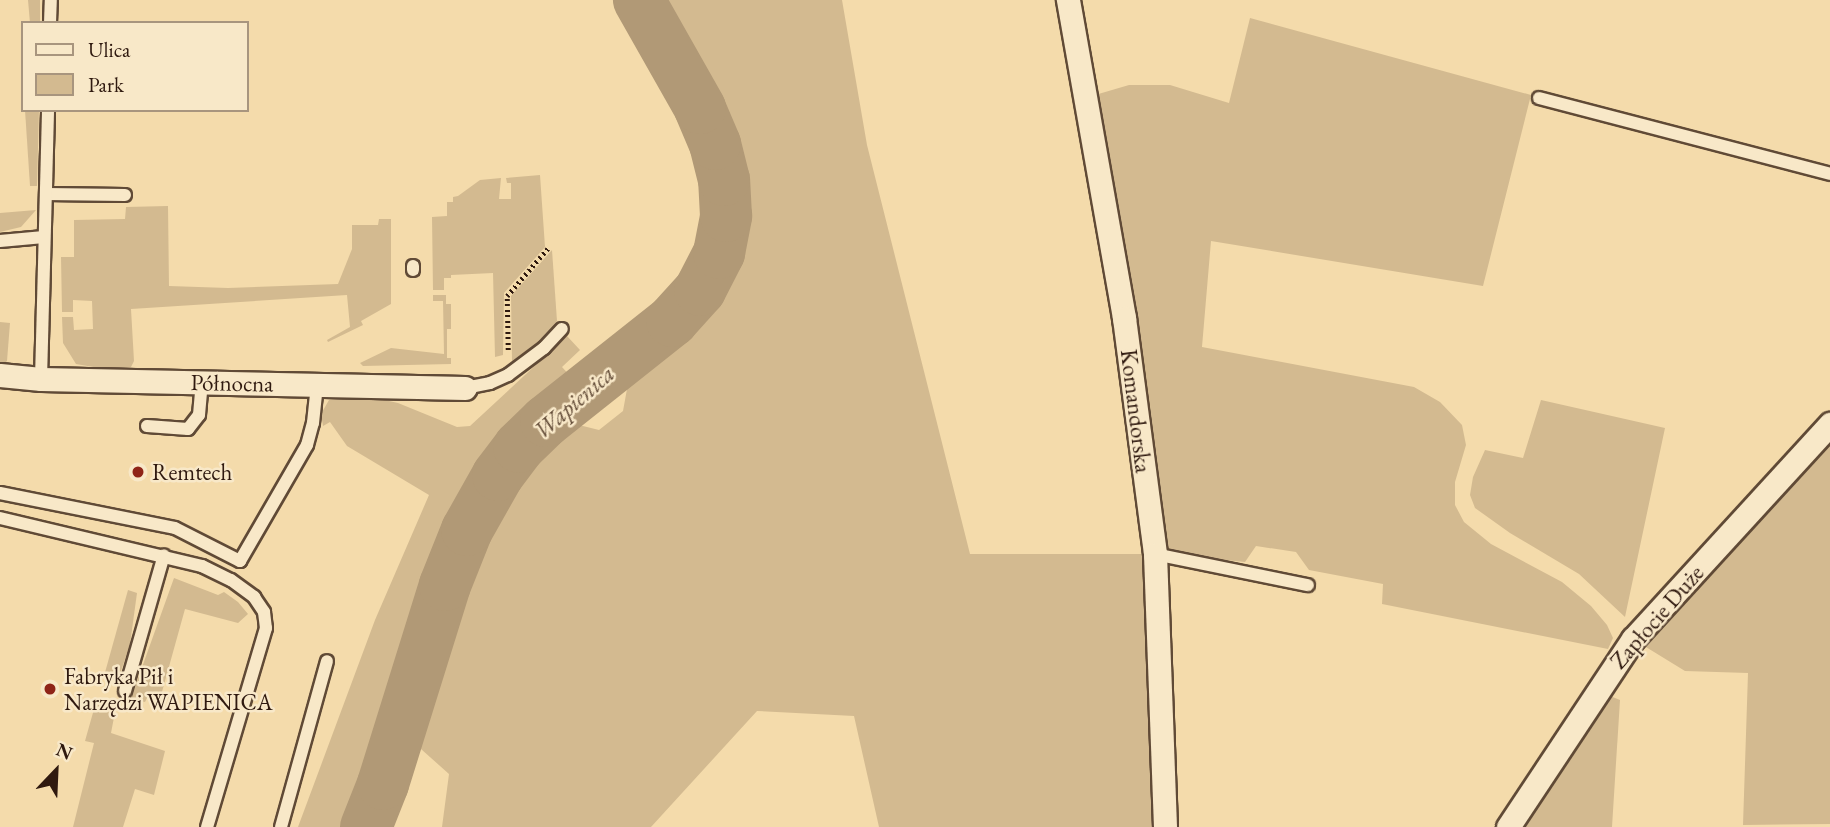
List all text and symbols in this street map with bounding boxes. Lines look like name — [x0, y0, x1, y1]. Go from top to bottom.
legend — [21, 21, 248, 112]
text: Ulica — [88, 36, 130, 63]
text: Park — [88, 71, 124, 98]
street label: Komandorska — [1115, 348, 1157, 474]
water label: Wapienica — [528, 359, 620, 445]
street label: Północna — [190, 368, 274, 398]
place label: Remtech — [152, 458, 232, 486]
marker: Remtech — [130, 464, 146, 480]
street label: Zapłocie Duże — [1605, 560, 1709, 674]
place label: Fabryka Pił i Narzędzi WAPIENICA — [64, 662, 273, 716]
marker: Fabryka Pił i Narzędzi WAPIENICA — [42, 681, 58, 697]
north arrow — [21, 736, 91, 806]
text: N — [52, 737, 76, 766]

